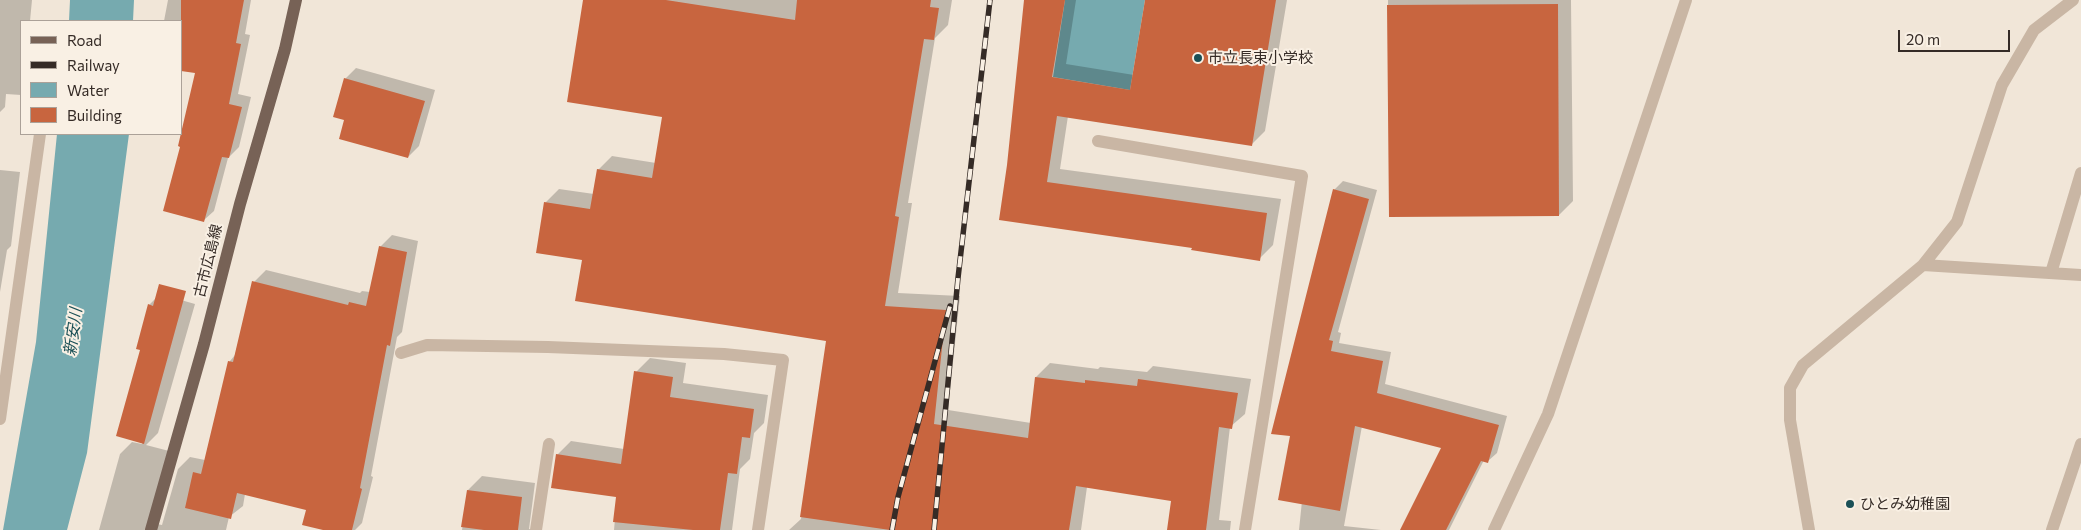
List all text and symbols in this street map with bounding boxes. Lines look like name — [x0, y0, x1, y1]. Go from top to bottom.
legend — [20, 20, 182, 135]
scale bar — [1901, 20, 2014, 52]
text: 20 m — [1906, 30, 1940, 48]
text: Road — [67, 31, 102, 49]
place label: 市立長束小学校 — [1208, 49, 1313, 67]
marker: 市立長束小学校 — [1192, 52, 1204, 64]
text: Railway — [67, 56, 120, 74]
text: Water — [67, 81, 109, 99]
text: Building — [67, 106, 122, 124]
street label: 古市広島線 — [190, 222, 226, 300]
water label: 新安川 — [60, 307, 86, 357]
place label: ひとみ幼稚園 — [1860, 495, 1950, 513]
marker: ひとみ幼稚園 — [1844, 498, 1856, 510]

